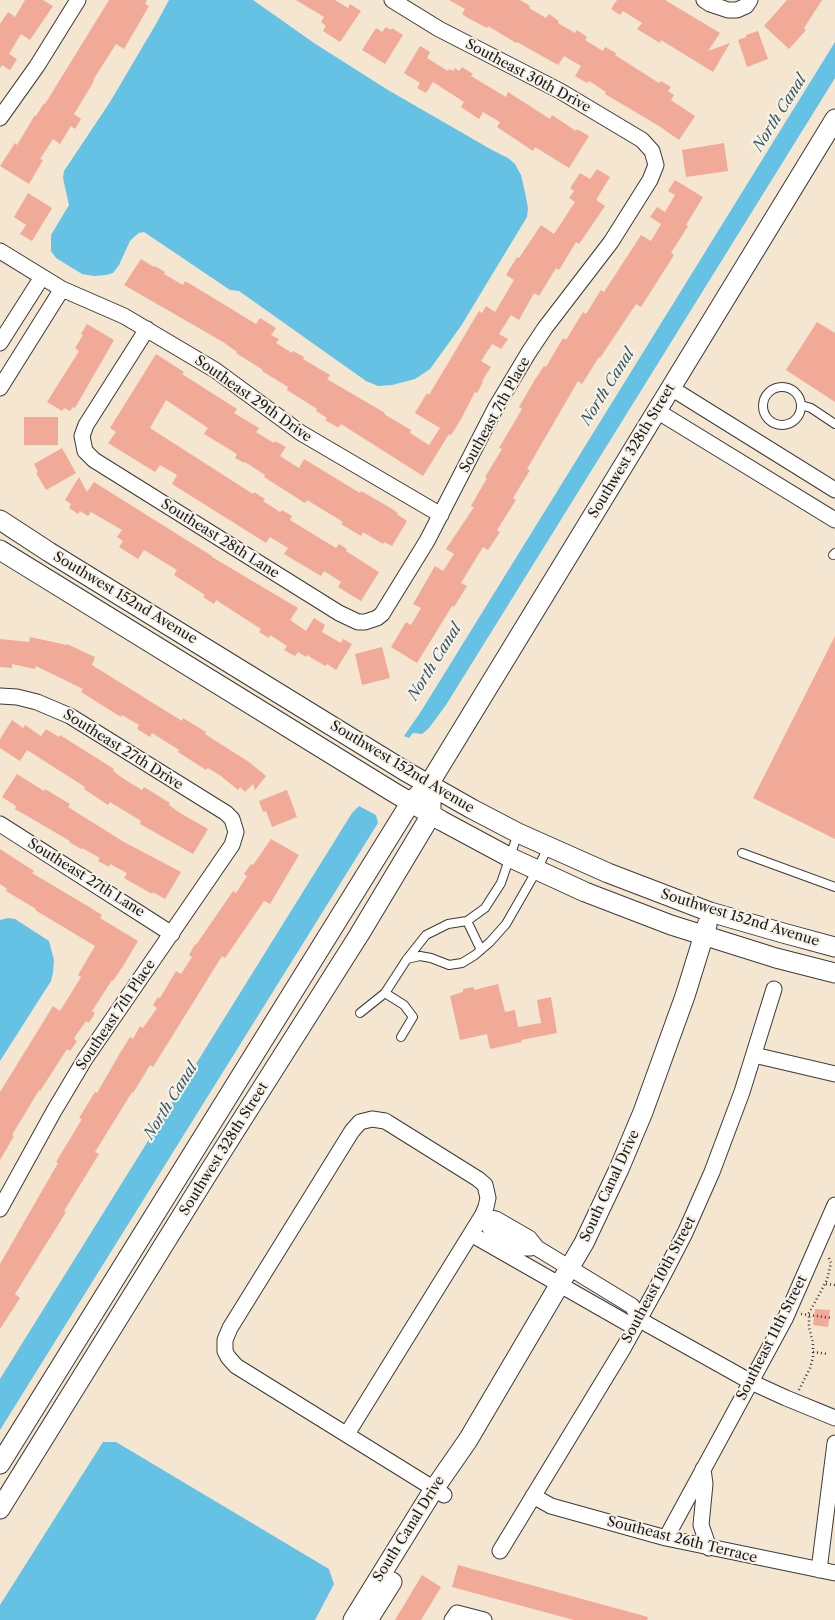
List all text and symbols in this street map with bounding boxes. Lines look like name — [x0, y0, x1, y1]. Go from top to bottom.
street label: Southeast 30th Drive — [462, 36, 594, 116]
water label: North Canal — [749, 71, 811, 155]
water label: North Canal — [577, 345, 639, 429]
street label: Southeast 29th Drive — [191, 352, 315, 446]
street label: Southeast 7th Place — [456, 354, 534, 476]
street label: Southwest 328th Street — [585, 381, 679, 521]
street label: Southeast 28th Lane — [158, 496, 282, 582]
street label: Southwest 152nd Avenue — [50, 548, 200, 648]
water label: North Canal — [404, 620, 466, 704]
street label: Southeast 27th Drive — [60, 706, 186, 794]
street label: Southwest 152nd Avenue — [327, 717, 477, 817]
street label: Southeast 27th Lane — [24, 835, 148, 921]
street label: Southwest 152nd Avenue — [659, 886, 821, 950]
street label: Southeast 7th Place — [73, 957, 159, 1073]
water label: North Canal — [140, 1059, 202, 1143]
street label: Southwest 328th Street — [176, 1079, 272, 1219]
street label: South Canal Drive — [577, 1127, 643, 1245]
street label: Southeast 10th Street — [618, 1214, 700, 1346]
street label: Southeast 11th Street — [733, 1273, 811, 1403]
street label: South Canal Drive — [370, 1473, 448, 1585]
street label: Southeast 26th Terrace — [605, 1513, 759, 1567]

